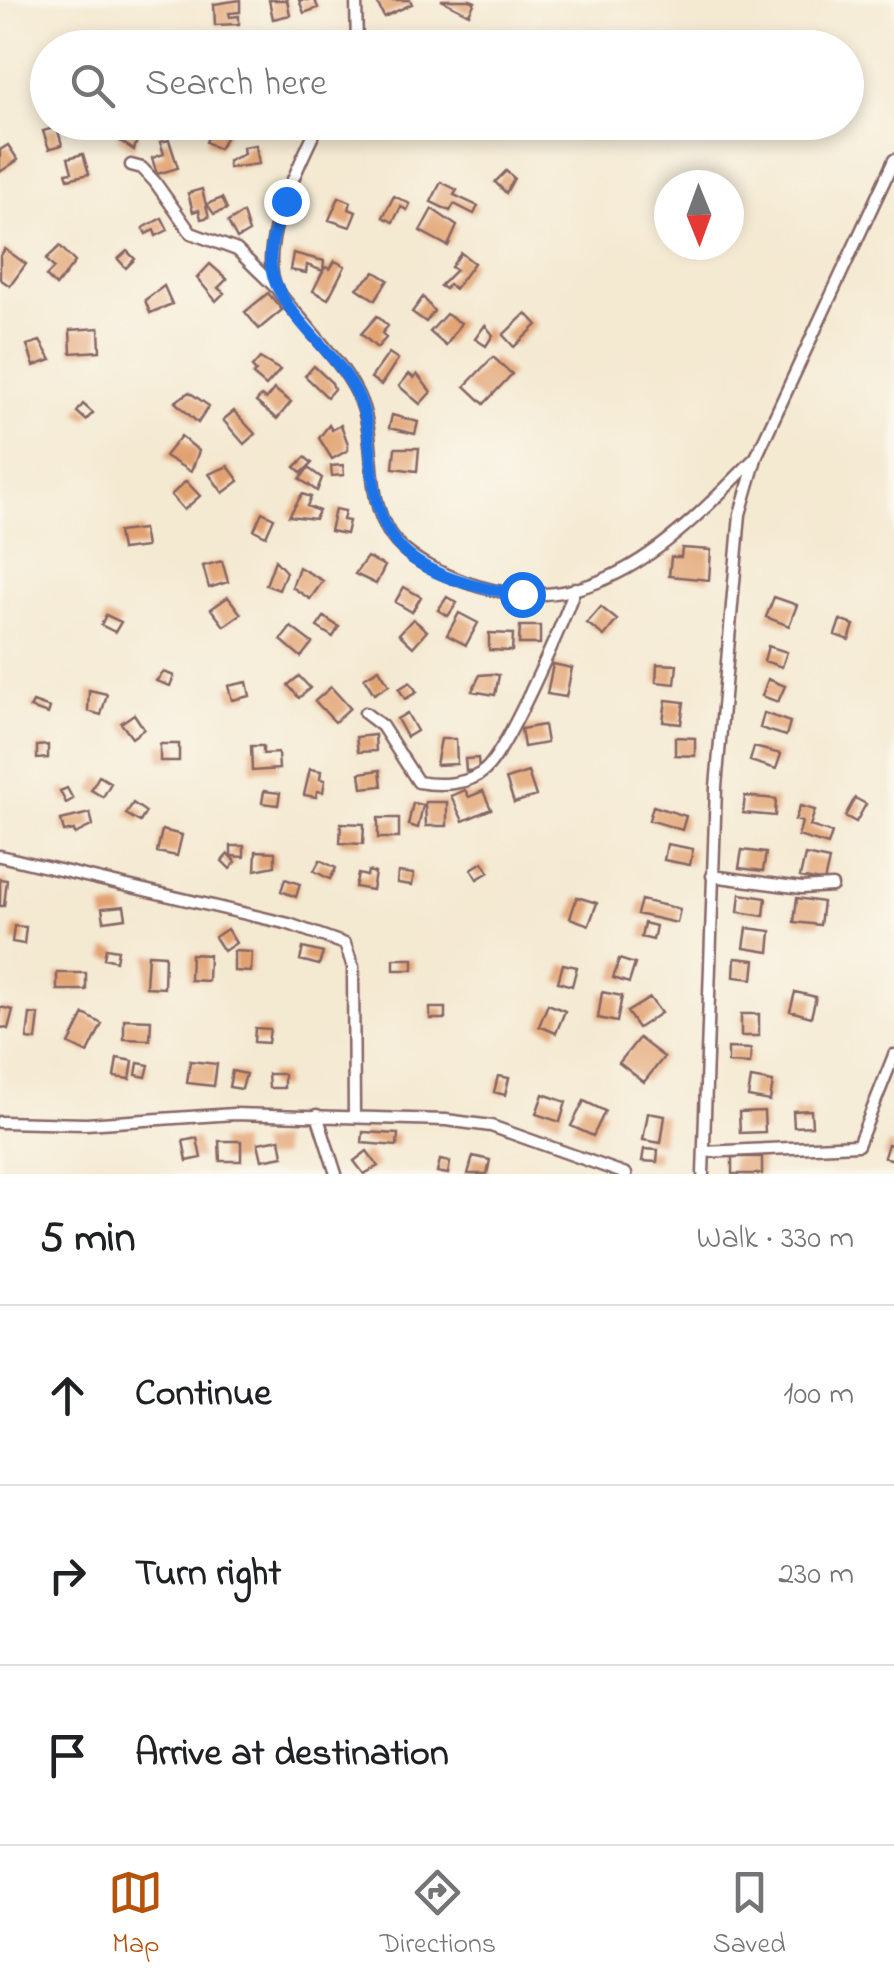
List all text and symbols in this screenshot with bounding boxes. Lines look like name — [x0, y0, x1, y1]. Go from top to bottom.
search box — [30, 30, 864, 140]
text: Search here — [145, 57, 327, 113]
icon: search — [65, 58, 120, 113]
north arrow — [654, 170, 744, 260]
route end — [264, 179, 310, 225]
route start — [500, 572, 546, 618]
text: 5 min — [40, 1209, 135, 1270]
text: Walk · 330 m — [697, 1216, 854, 1263]
text: Continue — [135, 1367, 271, 1423]
icon: ahead — [40, 1368, 95, 1423]
text: 100 m — [783, 1372, 854, 1419]
text: Turn right — [135, 1547, 281, 1603]
icon: right — [40, 1548, 95, 1603]
text: 230 m — [778, 1552, 854, 1599]
text: Arrive at destination — [135, 1727, 449, 1783]
icon: arrive — [40, 1728, 95, 1783]
tab: Map — [108, 1865, 163, 1966]
tab: Directions — [380, 1865, 496, 1966]
tab: Saved — [713, 1865, 786, 1966]

